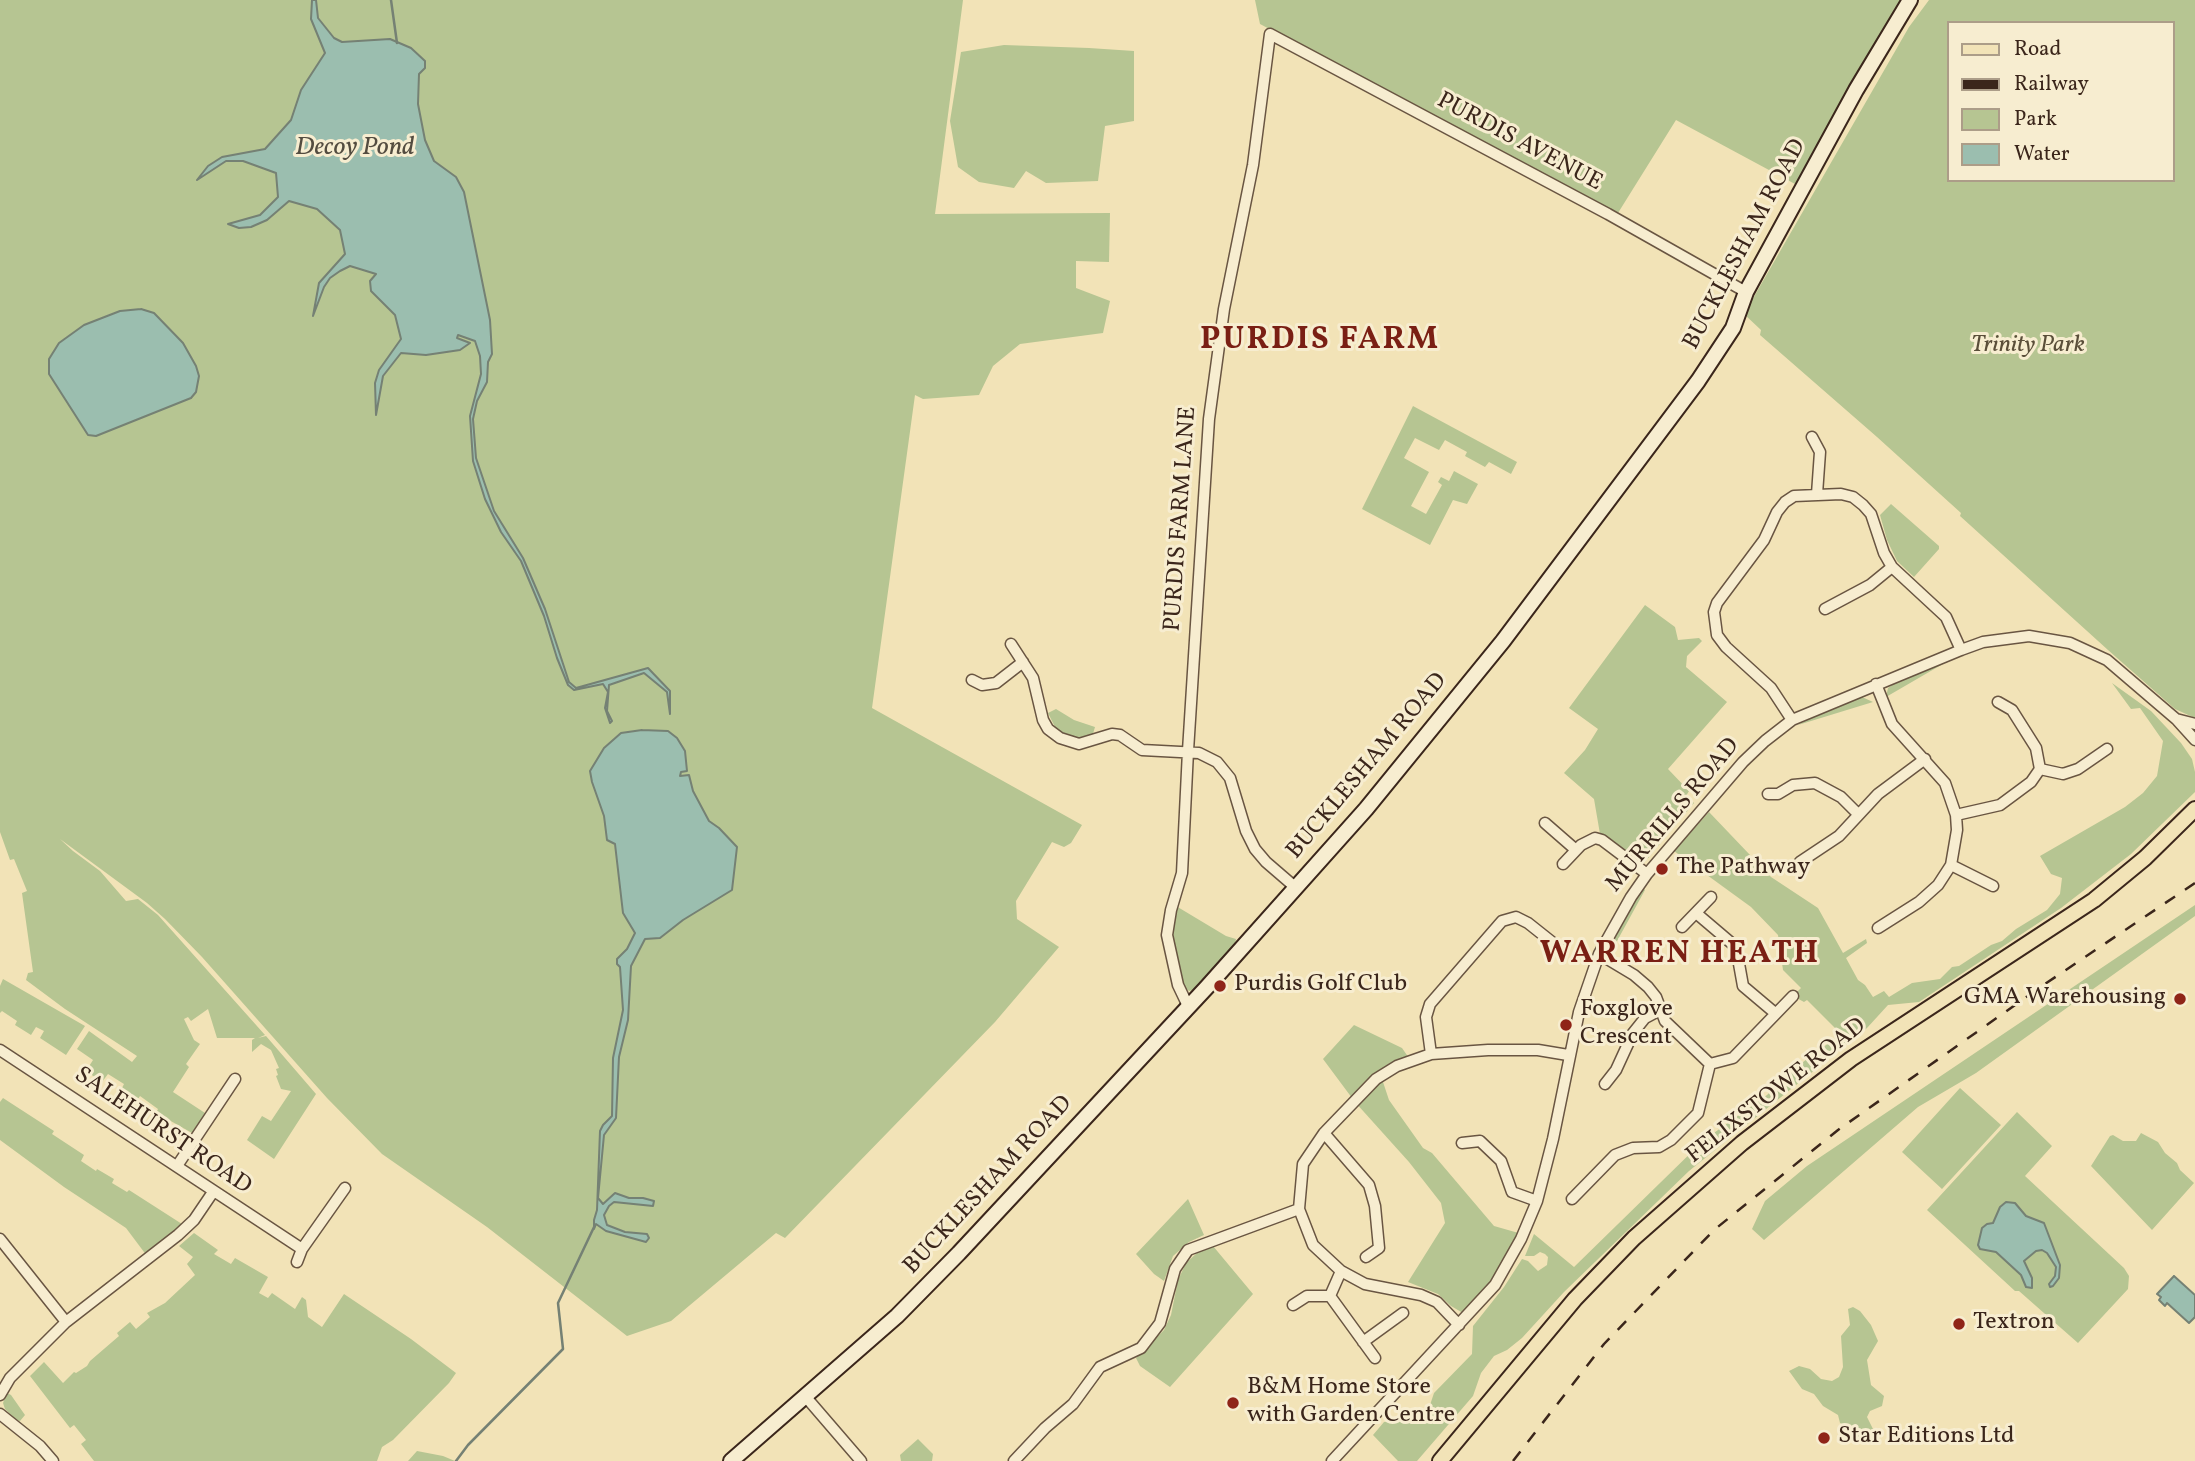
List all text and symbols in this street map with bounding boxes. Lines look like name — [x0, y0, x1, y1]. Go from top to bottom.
legend — [1946, 21, 2174, 182]
text: Road — [2014, 35, 2061, 64]
text: Railway — [2014, 70, 2089, 99]
street label: PURDIS AVENUE — [1431, 87, 1607, 199]
text: Park — [2014, 105, 2057, 134]
water label: Decoy Pond — [295, 133, 415, 165]
street label: BUCKLESHAM ROAD — [1678, 135, 1814, 355]
text: Water — [2014, 140, 2070, 169]
district label: PURDIS FARM — [1201, 323, 1439, 361]
park label: Trinity Park — [1971, 333, 2085, 361]
street label: PURDIS FARM LANE — [1160, 405, 1204, 633]
street label: BUCKLESHAM ROAD — [1282, 668, 1454, 866]
street label: MURRILLS ROAD — [1601, 733, 1747, 899]
place label: The Pathway — [1676, 855, 1810, 883]
marker: The Pathway — [1654, 861, 1670, 877]
district label: WARREN HEATH — [1541, 937, 1819, 975]
place label: Purdis Golf Club — [1234, 972, 1407, 1000]
marker: Purdis Golf Club — [1212, 978, 1228, 994]
place label: GMA Warehousing — [1964, 985, 2166, 1013]
marker: GMA Warehousing — [2172, 991, 2188, 1007]
place label: Foxglove Crescent — [1580, 997, 1673, 1053]
street label: FELIXSTOWE ROAD — [1681, 1013, 1873, 1171]
marker: Foxglove Crescent — [1558, 1017, 1574, 1033]
street label: SALEHURST ROAD — [68, 1062, 256, 1202]
street label: BUCKLESHAM ROAD — [899, 1091, 1079, 1281]
place label: Textron — [1973, 1310, 2055, 1338]
marker: Textron — [1951, 1316, 1967, 1332]
place label: B&M Home Store with Garden Centre — [1247, 1375, 1455, 1431]
marker: B&M Home Store with Garden Centre — [1225, 1395, 1241, 1411]
place label: Star Editions Ltd — [1838, 1424, 2015, 1452]
marker: Star Editions Ltd — [1816, 1430, 1832, 1446]

